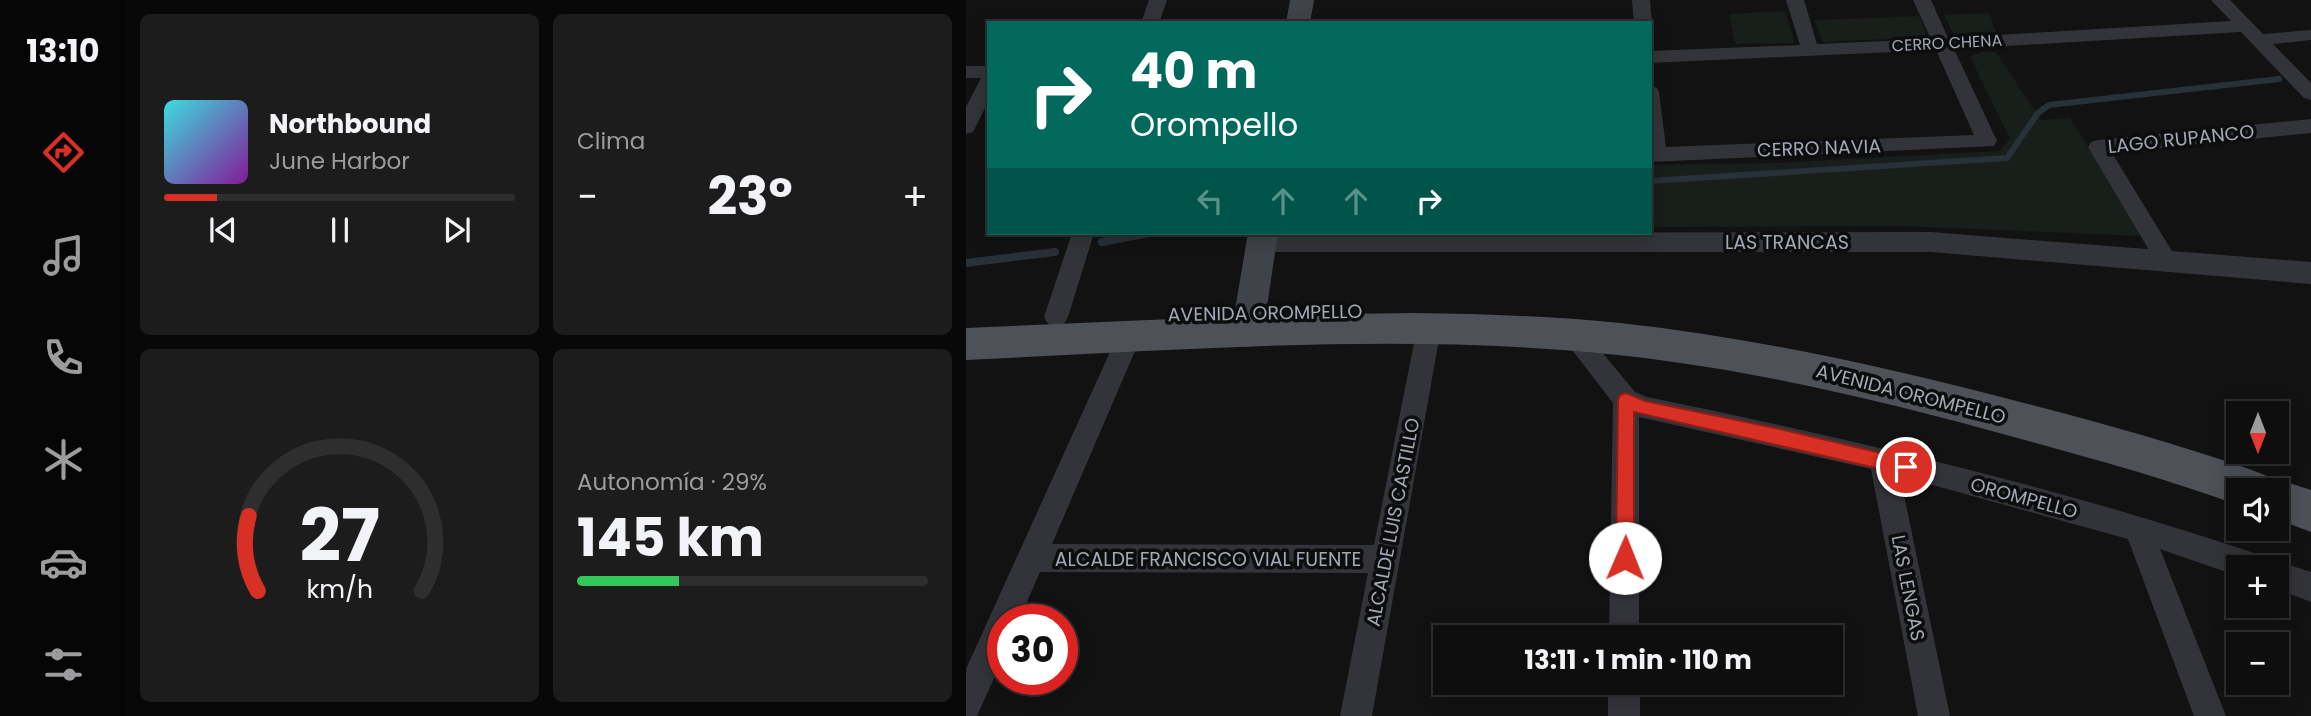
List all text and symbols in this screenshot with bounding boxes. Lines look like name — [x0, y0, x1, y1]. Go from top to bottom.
text: 13:10 — [26, 28, 100, 73]
street label: CERRO CHENA — [1891, 29, 2003, 57]
text: 40 m — [1130, 37, 1257, 105]
icon: right — [1015, 49, 1106, 140]
text: Orompello — [1130, 102, 1298, 147]
text: Northbound — [269, 106, 431, 142]
street label: LAGO RUPANCO — [2107, 118, 2256, 160]
text: Clima — [577, 125, 645, 157]
icon: directions — [39, 128, 88, 177]
street label: CERRO NAVIA — [1757, 132, 1882, 164]
text: June Harbor — [269, 145, 410, 177]
text: 23° — [707, 160, 793, 233]
text: − — [577, 170, 598, 223]
text: + — [902, 170, 928, 223]
icon: left — [1191, 182, 1229, 220]
icon: ahead — [1264, 182, 1302, 220]
icon: ahead — [1337, 182, 1375, 220]
icon: right — [1410, 182, 1448, 220]
icon: previous — [204, 211, 242, 249]
icon: pause — [321, 211, 359, 249]
icon: next — [438, 211, 476, 249]
street label: LAS TRANCAS — [1725, 229, 1849, 256]
icon: music — [39, 231, 88, 280]
street label: AVENIDA OROMPELLO — [1167, 298, 1363, 328]
icon: phone — [39, 333, 88, 382]
street label: AVENIDA OROMPELLO — [1813, 357, 2009, 431]
north arrow — [2226, 401, 2289, 464]
map controls — [2226, 401, 2289, 695]
street label: ALCALDE LUIS CASTILLO — [1360, 415, 1426, 629]
icon: climate — [39, 435, 88, 484]
pin — [1876, 437, 1936, 497]
icon: arrive — [1887, 448, 1925, 486]
text: Autonomía · 29% — [577, 466, 767, 498]
street label: OROMPELLO — [1967, 471, 2081, 525]
button: sound — [2226, 478, 2289, 541]
text: 27 — [299, 486, 380, 587]
text: 145 km — [577, 501, 764, 574]
position arrow — [1588, 521, 1662, 595]
street label: LAS LENGAS — [1885, 533, 1931, 643]
icon: car — [39, 538, 88, 587]
street label: ALCALDE FRANCISCO VIAL FUENTE — [1055, 546, 1361, 573]
button: + — [2226, 555, 2289, 618]
text: km/h — [306, 572, 373, 607]
speed limit sign: 30 — [987, 604, 1078, 695]
button: − — [2226, 632, 2289, 695]
icon: filters — [39, 640, 88, 689]
text: 13:11 · 1 min · 110 m — [1524, 642, 1752, 678]

